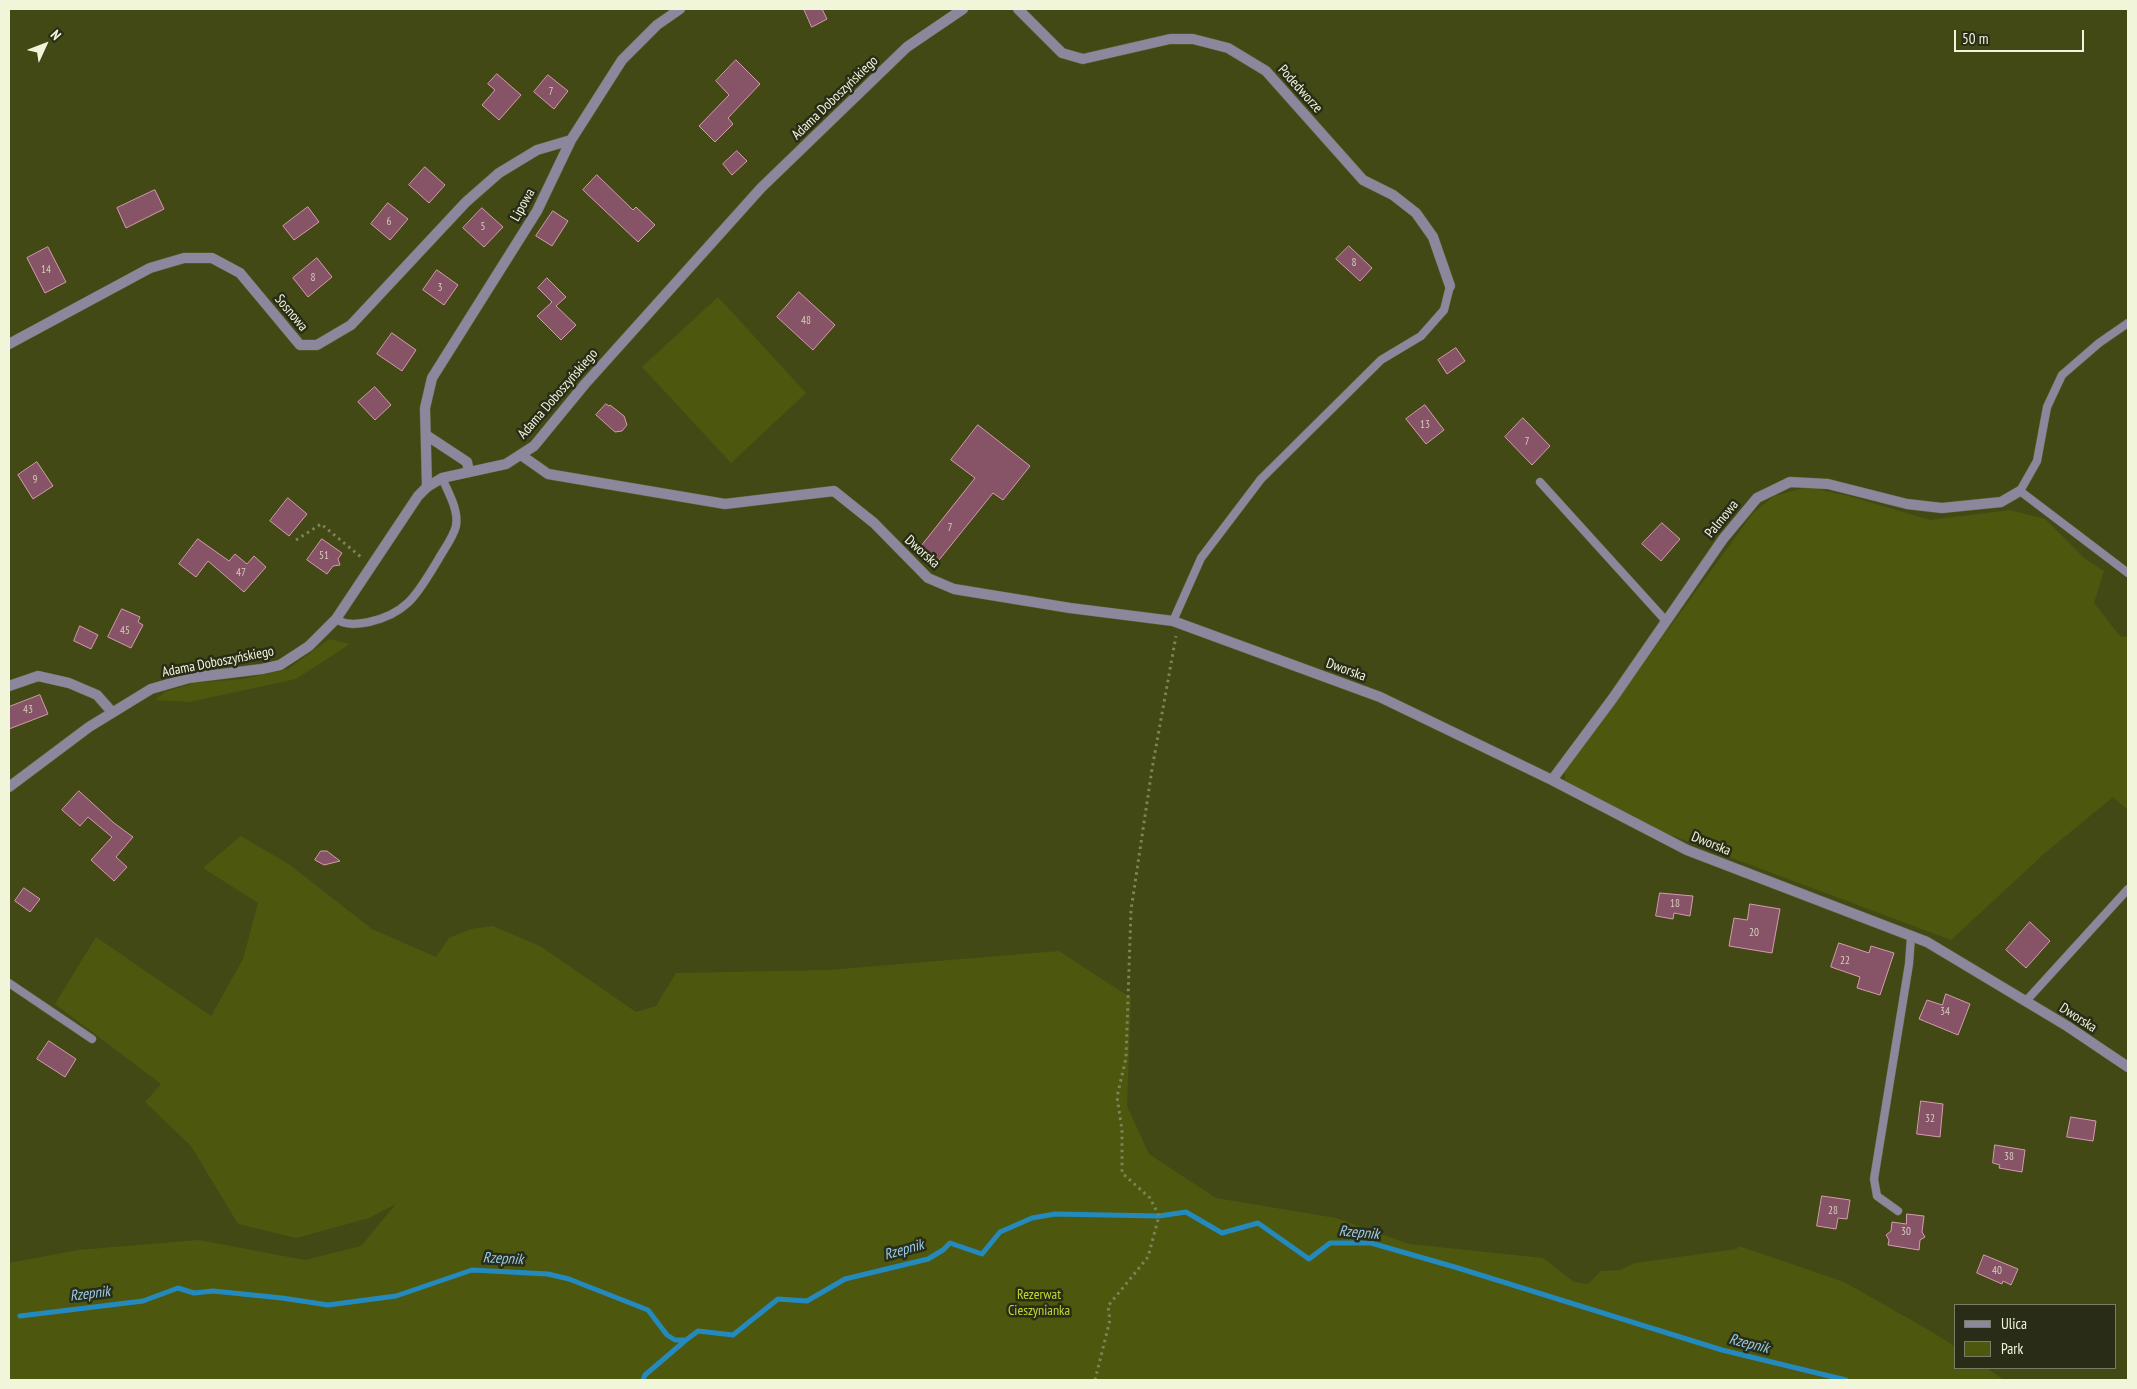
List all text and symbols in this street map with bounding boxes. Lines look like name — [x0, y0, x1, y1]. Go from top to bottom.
north arrow — [20, 20, 70, 70]
scale bar — [1957, 20, 2087, 52]
text: N — [47, 26, 65, 44]
text: 50 m — [1962, 29, 1988, 48]
street label: Adama Doboszyńskiego — [788, 53, 882, 143]
street label: Podedworze — [1274, 62, 1326, 116]
house number: 7 — [549, 85, 553, 99]
street label: Lipowa — [507, 186, 539, 224]
house number: 6 — [387, 215, 391, 229]
house number: 5 — [481, 220, 485, 234]
house number: 8 — [1352, 256, 1356, 270]
house number: 14 — [41, 263, 51, 277]
house number: 8 — [311, 271, 315, 285]
house number: 3 — [438, 281, 442, 295]
street label: Sosnowa — [271, 291, 311, 335]
house number: 48 — [801, 314, 811, 328]
street label: Adama Doboszyńskiego — [514, 346, 602, 442]
house number: 13 — [1420, 418, 1430, 432]
house number: 7 — [1525, 435, 1529, 449]
house number: 9 — [33, 473, 37, 487]
street label: Palmowa — [1702, 497, 1742, 541]
house number: 7 — [948, 521, 952, 535]
street label: Dworska — [901, 532, 943, 572]
house number: 51 — [319, 549, 329, 563]
house number: 47 — [236, 566, 246, 580]
house number: 45 — [120, 624, 130, 638]
street label: Adama Doboszyńskiego — [161, 643, 275, 681]
street label: Dworska — [1324, 655, 1368, 685]
house number: 43 — [23, 703, 33, 717]
street label: Dworska — [1689, 829, 1733, 859]
house number: 18 — [1670, 897, 1680, 911]
house number: 20 — [1749, 926, 1759, 940]
house number: 22 — [1840, 954, 1850, 968]
street label: Dworska — [2056, 1000, 2100, 1036]
house number: 34 — [1940, 1005, 1950, 1019]
house number: 32 — [1925, 1112, 1935, 1126]
house number: 38 — [2004, 1150, 2014, 1164]
house number: 28 — [1828, 1204, 1838, 1218]
water label: Rzepnik — [1338, 1222, 1380, 1244]
house number: 30 — [1901, 1225, 1911, 1239]
water label: Rzepnik — [882, 1236, 926, 1264]
water label: Rzepnik — [482, 1249, 524, 1269]
house number: 40 — [1992, 1264, 2002, 1278]
water label: Rzepnik — [69, 1283, 111, 1305]
park label: Rezerwat Cieszynianka — [1008, 1287, 1070, 1320]
legend — [1954, 1304, 2117, 1369]
text: Ulica — [2001, 1314, 2027, 1333]
water label: Rzepnik — [1727, 1330, 1771, 1358]
text: Park — [2001, 1339, 2023, 1358]

